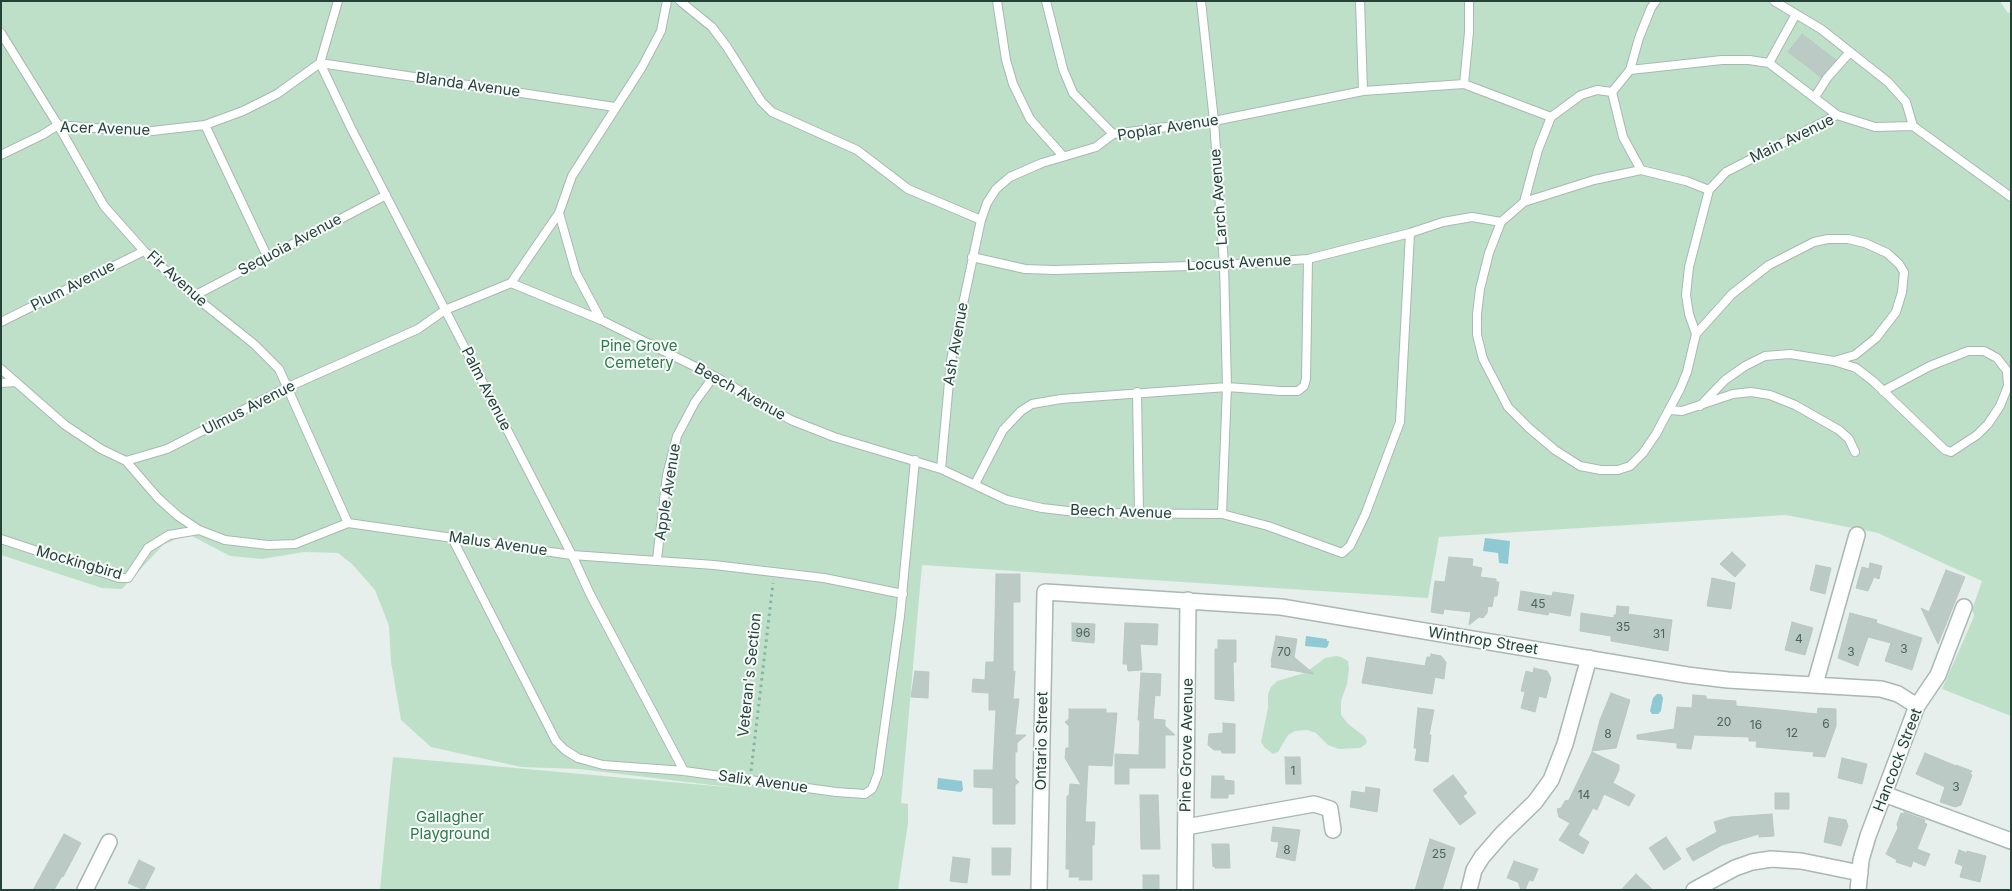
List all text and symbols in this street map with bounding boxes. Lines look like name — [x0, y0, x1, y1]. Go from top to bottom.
street label: Blanda Avenue — [415, 69, 521, 101]
street label: Poplar Avenue — [1116, 111, 1220, 145]
street label: Main Avenue — [1747, 111, 1837, 167]
street label: Acer Avenue — [60, 118, 150, 140]
street label: Larch Avenue — [1207, 148, 1231, 246]
street label: Sequoia Avenue — [235, 210, 345, 280]
street label: Fir Avenue — [143, 247, 211, 311]
street label: Locust Avenue — [1186, 251, 1292, 275]
street label: Plum Avenue — [28, 257, 118, 315]
street label: Ash Avenue — [940, 301, 972, 387]
park label: Pine Grove Cemetery — [600, 337, 678, 372]
street label: Palm Avenue — [457, 344, 515, 434]
street label: Beech Avenue — [691, 359, 789, 425]
street label: Ulmus Avenue — [200, 377, 298, 439]
street label: Apple Avenue — [651, 442, 685, 542]
street label: Beech Avenue — [1070, 501, 1172, 523]
street label: Malus Avenue — [448, 528, 548, 560]
street label: Mockingbird — [34, 542, 124, 584]
house number: 45 — [1530, 597, 1546, 611]
street label: Veteran's Section — [735, 612, 765, 738]
house number: 35 — [1616, 620, 1630, 634]
street label: Winthrop Street — [1427, 623, 1539, 659]
house number: 96 — [1076, 626, 1090, 640]
house number: 31 — [1653, 627, 1665, 641]
house number: 4 — [1795, 632, 1803, 646]
house number: 3 — [1900, 642, 1908, 656]
house number: 70 — [1277, 645, 1291, 659]
house number: 3 — [1847, 645, 1855, 659]
street label: Pine Grove Avenue — [1177, 678, 1197, 812]
street label: Ontario Street — [1032, 691, 1052, 791]
street label: Hancock Street — [1870, 706, 1926, 814]
house number: 20 — [1717, 715, 1731, 729]
house number: 6 — [1822, 717, 1830, 731]
house number: 16 — [1750, 718, 1762, 732]
house number: 12 — [1786, 726, 1798, 740]
house number: 8 — [1604, 727, 1612, 741]
house number: 1 — [1291, 764, 1295, 778]
street label: Salix Avenue — [717, 767, 809, 797]
house number: 3 — [1952, 780, 1960, 794]
house number: 14 — [1578, 788, 1590, 802]
park label: Gallagher Playground — [410, 808, 490, 843]
house number: 8 — [1283, 843, 1291, 857]
house number: 25 — [1432, 847, 1446, 861]

